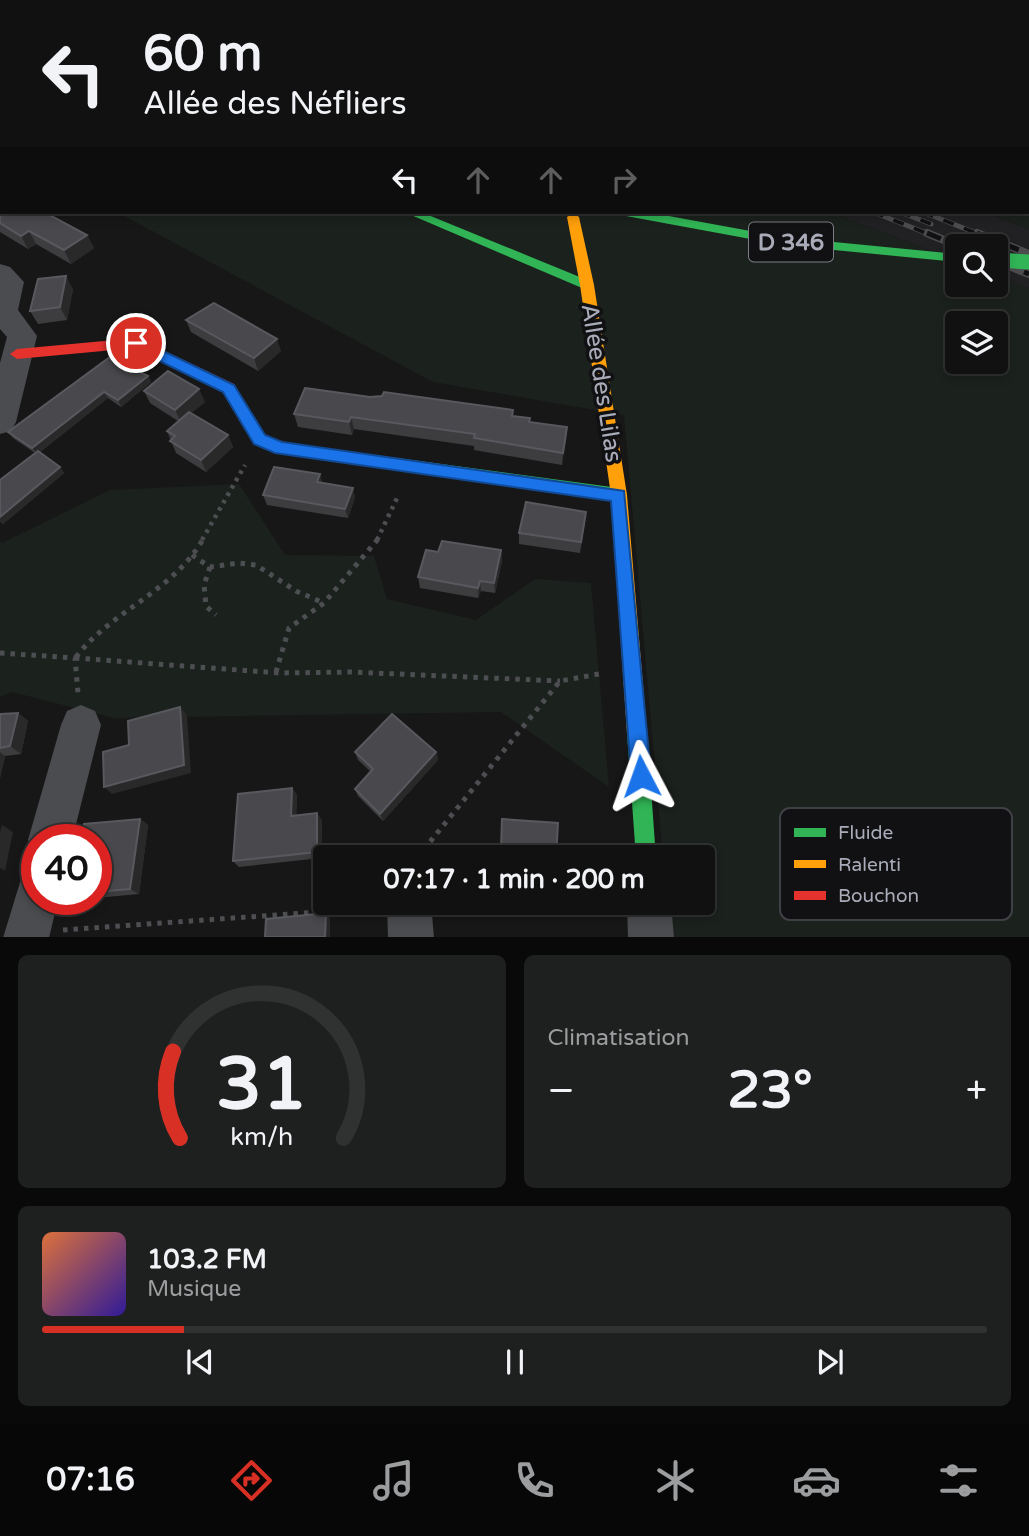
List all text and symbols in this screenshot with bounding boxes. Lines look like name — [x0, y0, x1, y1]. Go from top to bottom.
text: 60 m — [143, 25, 262, 84]
icon: left — [28, 28, 119, 119]
text: Allée des Néfliers — [143, 85, 407, 123]
icon: left — [386, 161, 424, 199]
icon: ahead — [459, 161, 497, 199]
icon: ahead — [532, 161, 570, 199]
icon: right — [605, 161, 643, 199]
road number: D 346 — [749, 222, 833, 262]
map controls — [945, 234, 1008, 374]
button: search — [945, 234, 1008, 297]
street label: Allée des Lilas — [575, 302, 628, 465]
button: layers — [945, 311, 1008, 374]
pin — [106, 313, 166, 373]
icon: arrive — [117, 324, 155, 362]
position arrow — [604, 739, 678, 813]
legend — [780, 808, 1012, 920]
text: Fluide — [838, 822, 893, 844]
speed limit sign: 40 — [21, 824, 112, 915]
text: Ralenti — [838, 854, 901, 876]
text: 07:17 · 1 min · 200 m — [383, 864, 645, 895]
text: Bouchon — [838, 885, 919, 907]
text: Climatisation — [548, 1024, 689, 1052]
text: 31 — [216, 1041, 307, 1129]
text: 23° — [728, 1059, 813, 1122]
text: − — [548, 1068, 575, 1114]
text: + — [966, 1068, 987, 1114]
text: km/h — [230, 1121, 293, 1151]
text: 103.2 FM — [147, 1244, 267, 1275]
text: Musique — [147, 1275, 241, 1303]
icon: previous — [181, 1343, 219, 1381]
icon: pause — [496, 1343, 534, 1381]
icon: next — [811, 1343, 849, 1381]
icon: directions — [227, 1456, 276, 1505]
icon: music — [369, 1456, 418, 1505]
icon: phone — [510, 1456, 559, 1505]
icon: climate — [651, 1456, 700, 1505]
icon: car — [792, 1456, 841, 1505]
icon: filters — [934, 1456, 983, 1505]
text: 07:16 — [46, 1461, 135, 1499]

